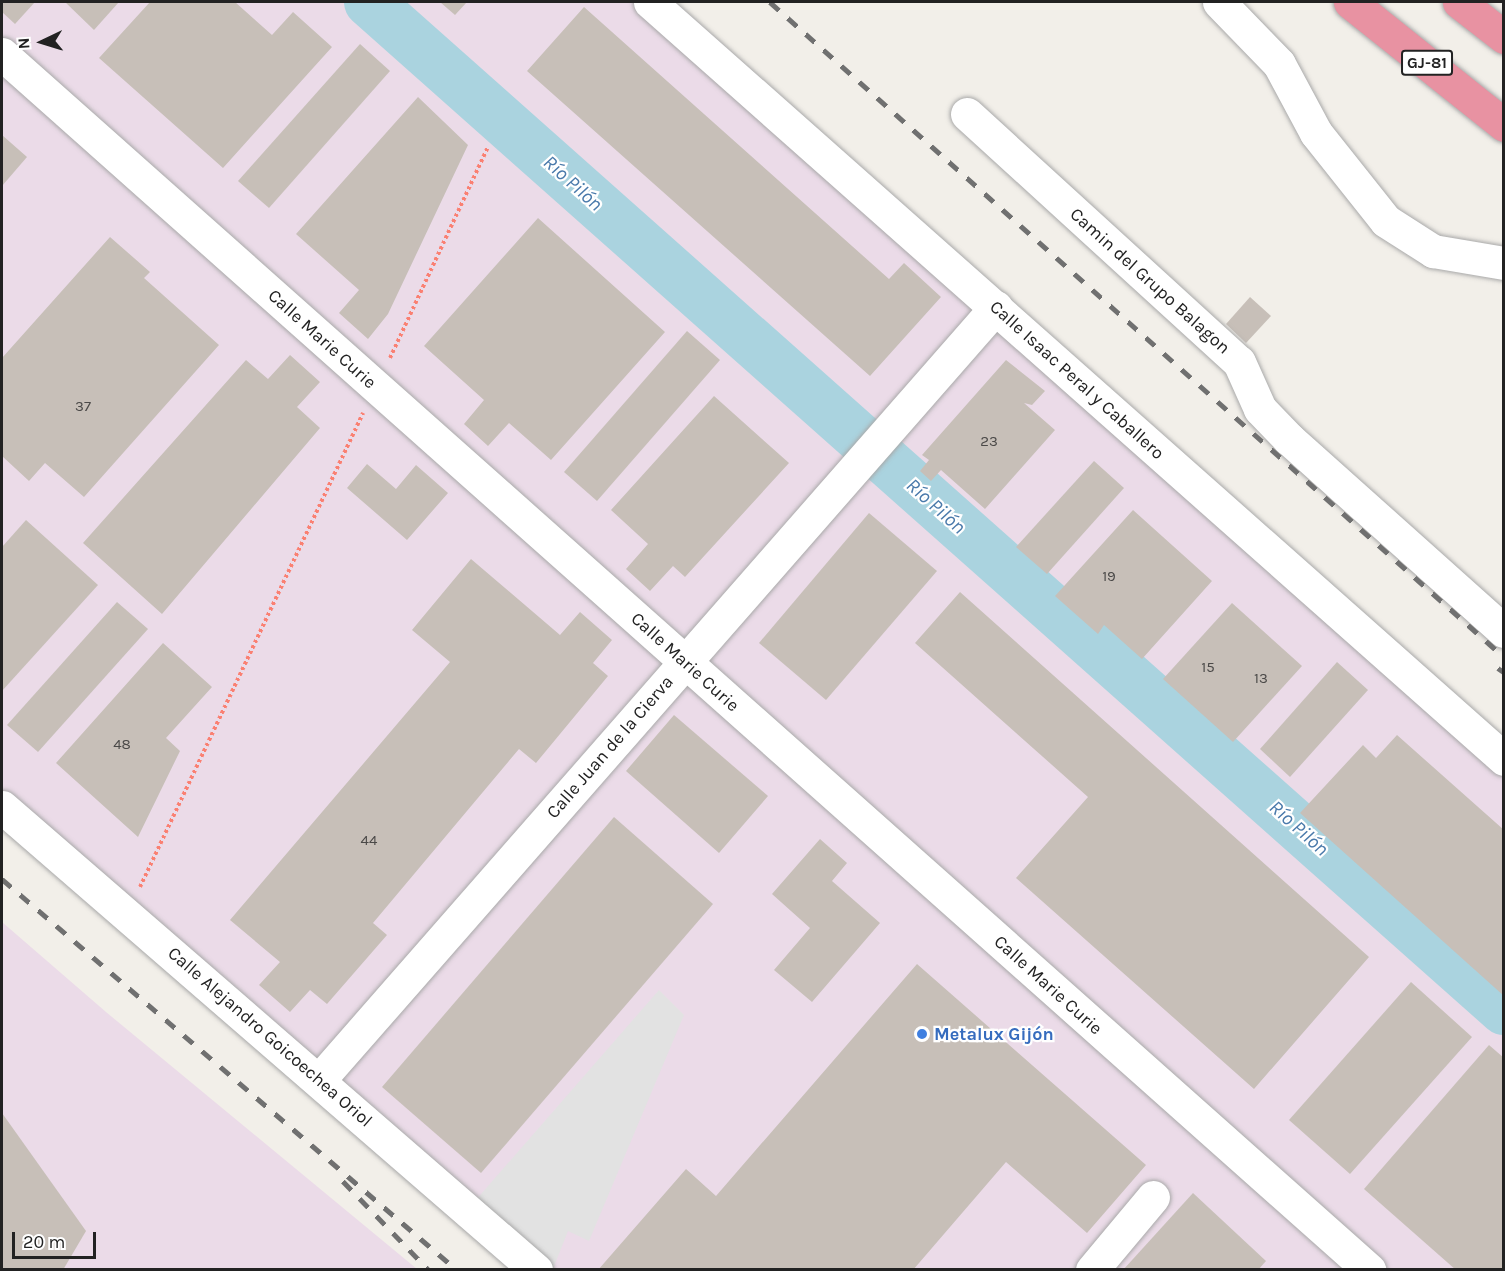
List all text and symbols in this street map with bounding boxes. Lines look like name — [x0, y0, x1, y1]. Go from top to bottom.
north arrow — [12, 12, 72, 72]
text: N — [14, 37, 33, 50]
road number: GJ-81 — [1400, 50, 1454, 76]
water label: Río Pilón — [538, 150, 608, 216]
street label: Camin del Grupo Balagon — [1065, 203, 1235, 359]
street label: Calle Marie Curie — [263, 285, 381, 393]
street label: Calle Isaac Peral y Caballero — [985, 296, 1169, 464]
house number: 37 — [75, 398, 91, 416]
house number: 23 — [980, 433, 998, 451]
water label: Río Pilón — [901, 473, 971, 539]
house number: 19 — [1102, 568, 1116, 586]
street label: Calle Marie Curie — [626, 608, 744, 716]
house number: 15 — [1201, 659, 1215, 677]
house number: 13 — [1254, 670, 1268, 688]
street label: Calle Juan de la Cierva — [542, 671, 678, 823]
house number: 48 — [113, 736, 131, 754]
water label: Río Pilón — [1264, 795, 1334, 861]
house number: 44 — [361, 832, 377, 850]
street label: Calle Marie Curie — [989, 931, 1107, 1039]
street label: Calle Alejandro Goicoechea Oriol — [163, 942, 377, 1132]
place label: Metalux Gijón — [934, 1023, 1054, 1045]
marker: Metalux Gijón — [915, 1027, 929, 1041]
scale bar — [15, 1220, 99, 1258]
text: 20 m — [23, 1231, 65, 1253]

